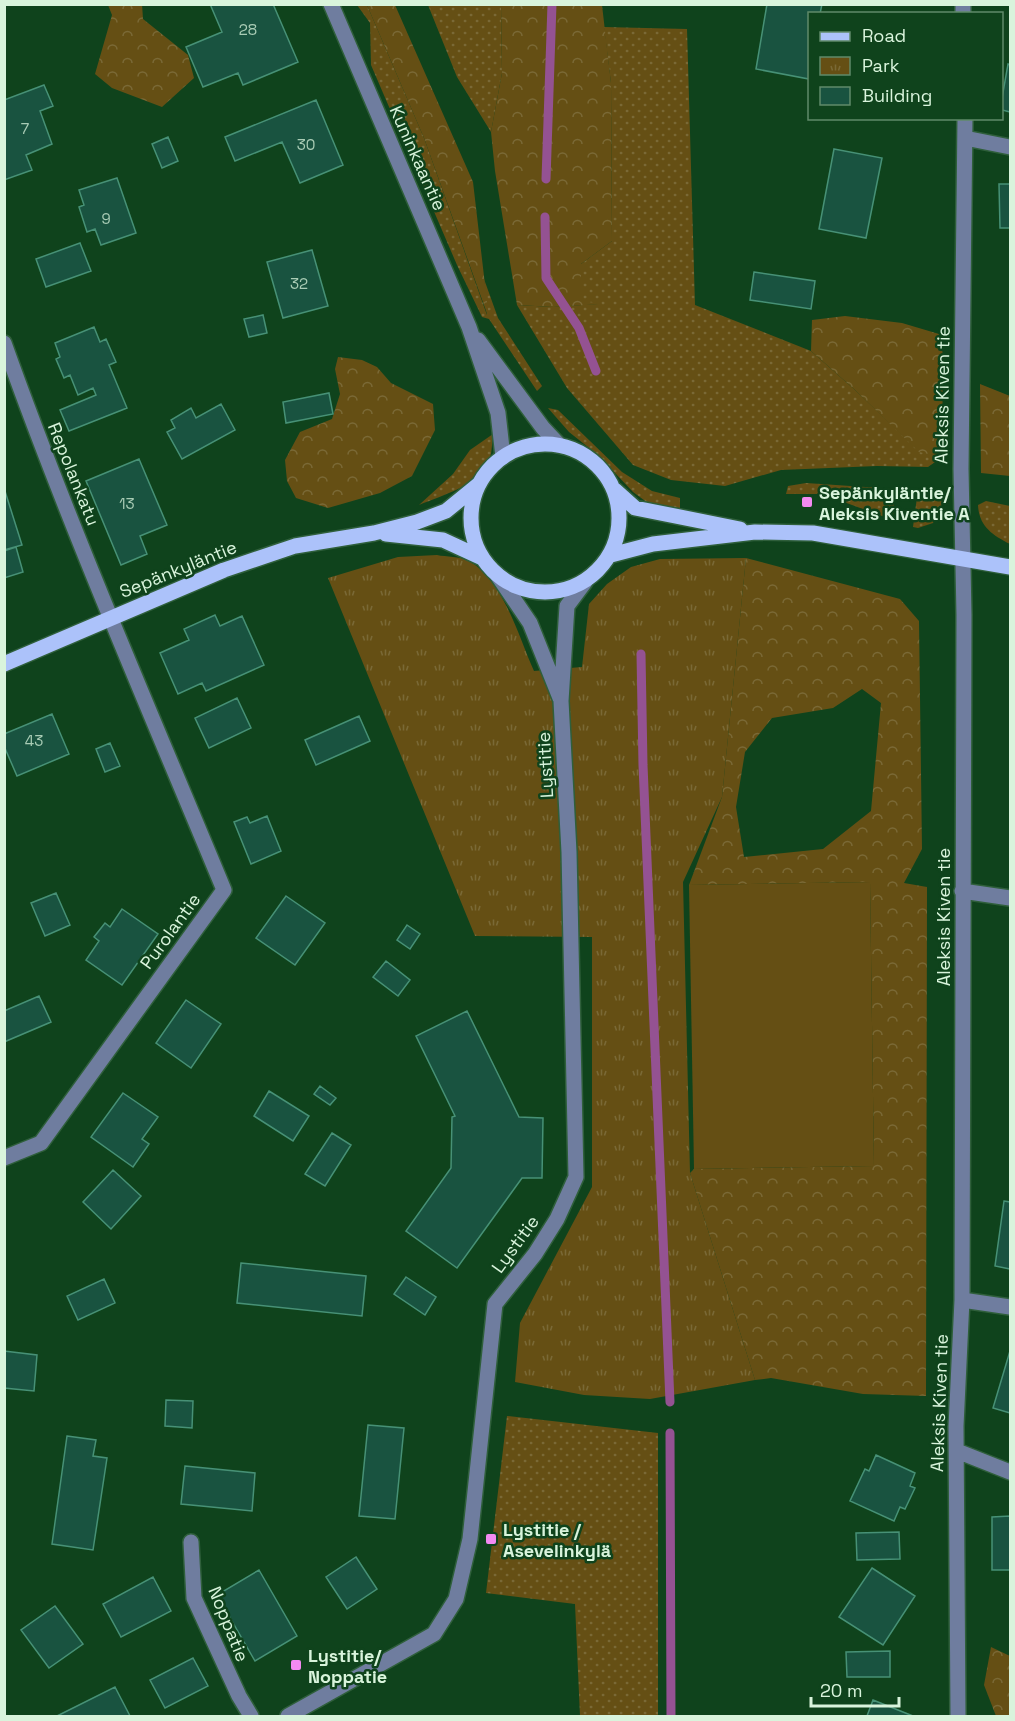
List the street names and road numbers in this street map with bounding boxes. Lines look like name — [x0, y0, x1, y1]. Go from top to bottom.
street label: Kuninkaantie — [385, 102, 451, 214]
street label: Aleksis Kiven tie — [929, 326, 955, 464]
street label: Repolankatu — [43, 419, 105, 529]
street label: Sepänkyläntie — [116, 535, 240, 603]
street label: Lystitie — [532, 731, 558, 799]
street label: Aleksis Kiven tie — [932, 848, 955, 986]
street label: Purolantie — [135, 889, 205, 973]
street label: Lystitie — [486, 1211, 544, 1277]
street label: Aleksis Kiven tie — [925, 1334, 953, 1472]
street label: Noppatie — [203, 1583, 255, 1665]

